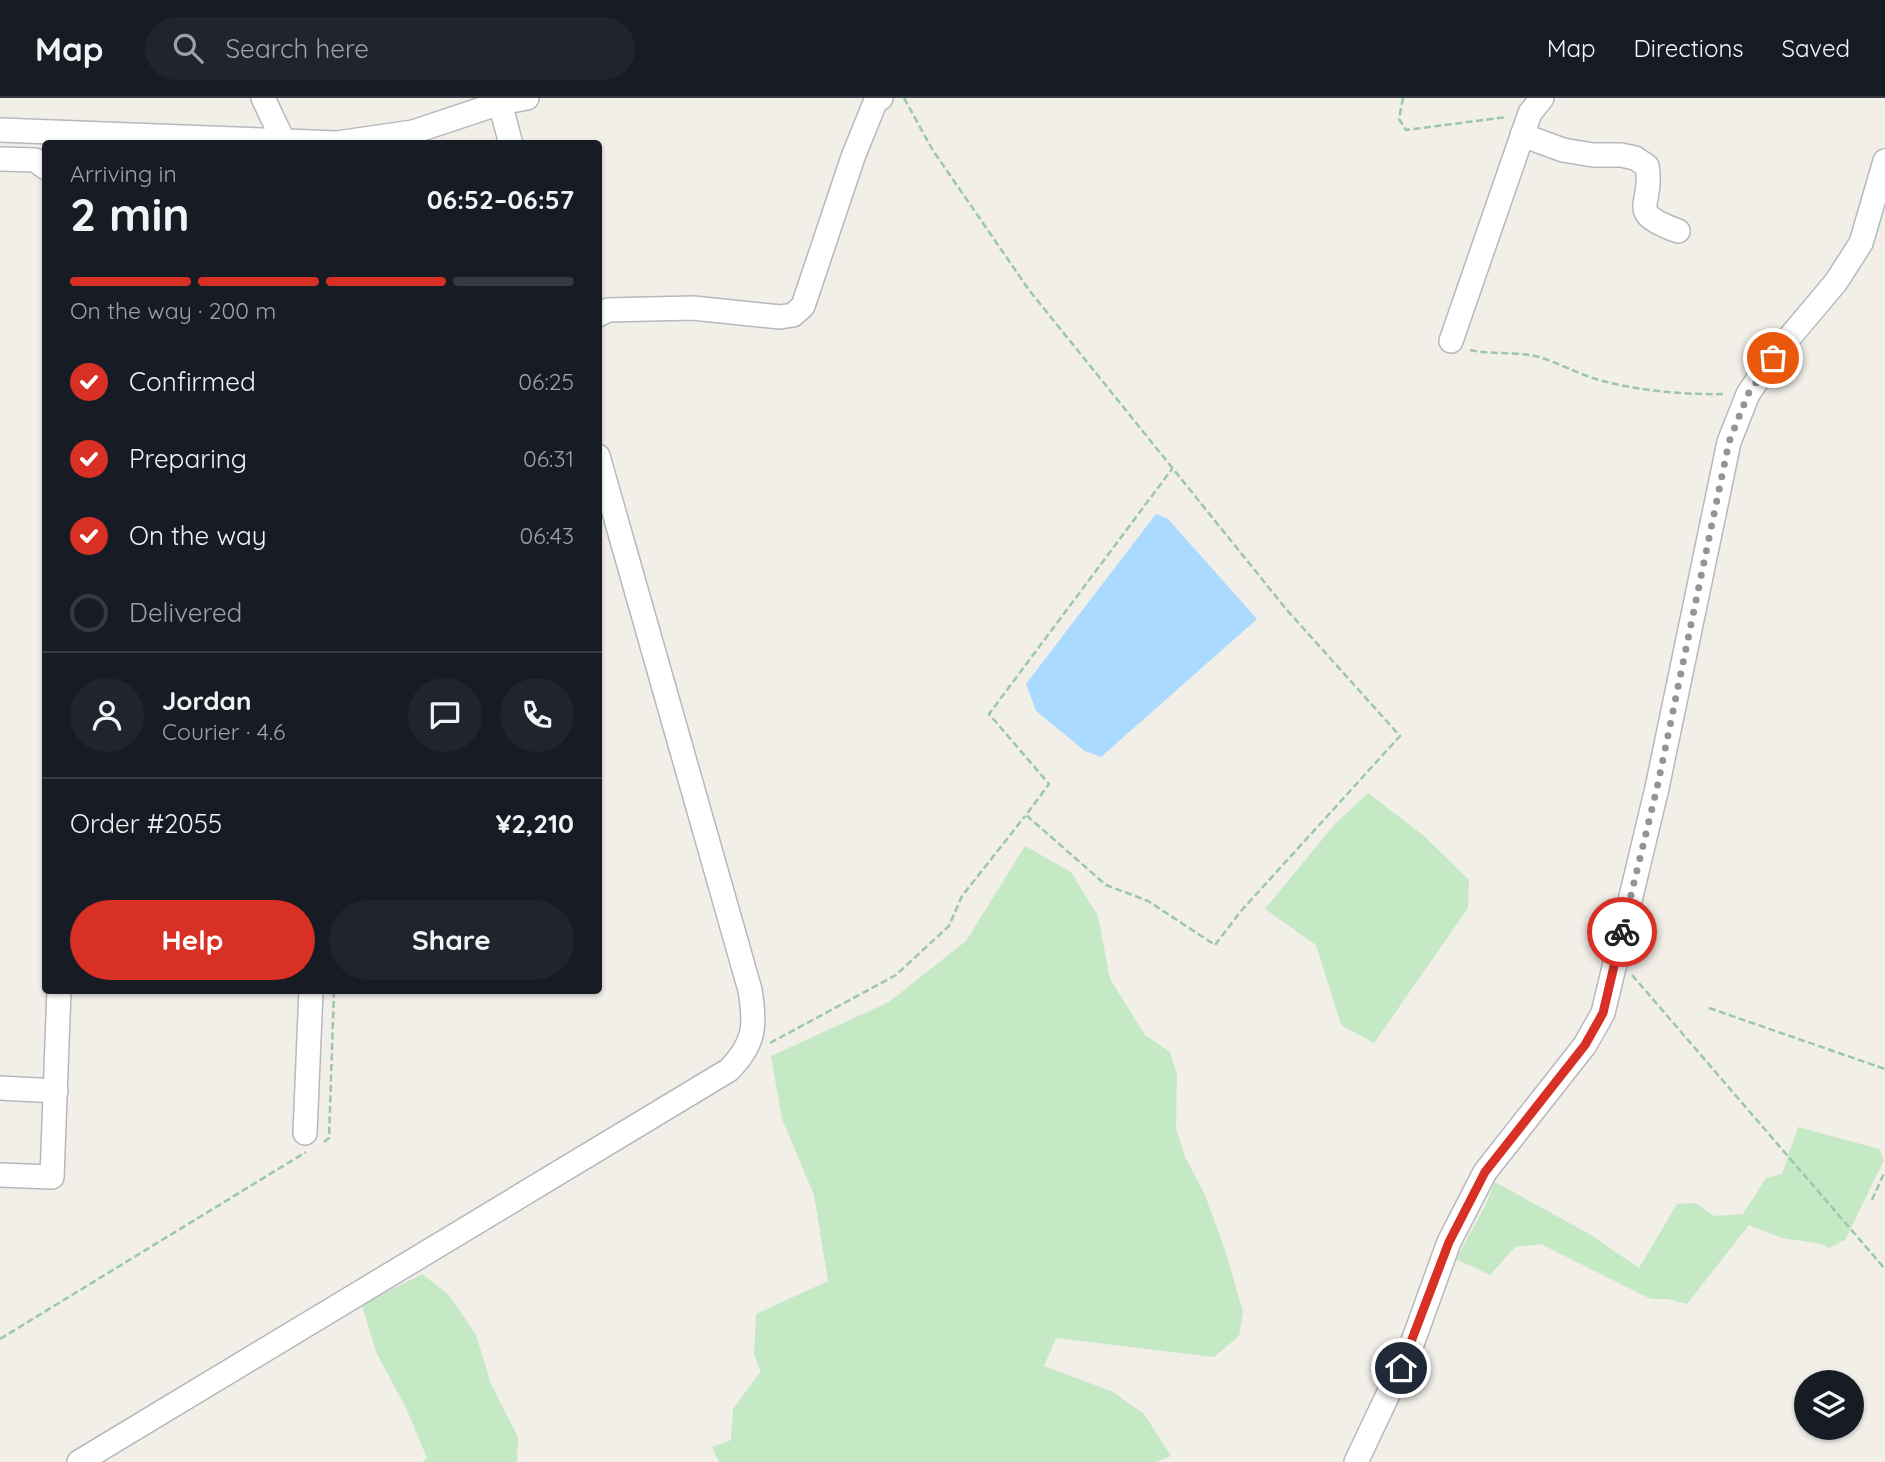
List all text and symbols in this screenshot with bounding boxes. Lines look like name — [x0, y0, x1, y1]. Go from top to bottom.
search box — [145, 17, 635, 80]
text: Map — [35, 28, 103, 69]
icon: search — [169, 29, 207, 67]
text: Search here — [225, 32, 369, 65]
text: Map — [1547, 33, 1596, 63]
text: Directions — [1634, 33, 1744, 63]
text: Saved — [1782, 33, 1850, 63]
text: Arriving in — [70, 159, 177, 188]
text: 06:52–06:57 — [427, 183, 574, 216]
text: 2 min — [70, 185, 190, 243]
text: On the way · 200 m — [70, 296, 276, 325]
pin — [1743, 328, 1803, 388]
icon: bag — [1754, 339, 1792, 377]
icon: check — [70, 363, 108, 401]
text: Confirmed — [129, 365, 256, 398]
text: 06:25 — [518, 367, 574, 396]
icon: check — [70, 440, 108, 478]
text: Preparing — [129, 442, 247, 475]
text: 06:31 — [523, 444, 574, 473]
icon: check — [70, 517, 108, 555]
text: On the way — [129, 519, 267, 552]
text: 06:43 — [519, 521, 574, 550]
text: Delivered — [129, 596, 242, 629]
button: person — [70, 678, 144, 752]
button: chat — [408, 678, 482, 752]
button: phone — [500, 678, 574, 752]
text: Jordan — [162, 684, 251, 717]
text: Courier · 4.6 — [162, 717, 285, 746]
text: Order #2055 — [70, 807, 222, 840]
text: ¥2,210 — [496, 807, 574, 840]
courier — [1587, 897, 1657, 967]
button: Help — [70, 900, 315, 980]
button: Share — [329, 900, 574, 980]
icon: bike — [1603, 913, 1641, 951]
pin — [1371, 1338, 1431, 1398]
icon: home — [1382, 1349, 1420, 1387]
map controls — [1794, 1370, 1864, 1440]
button: layers — [1794, 1370, 1864, 1440]

